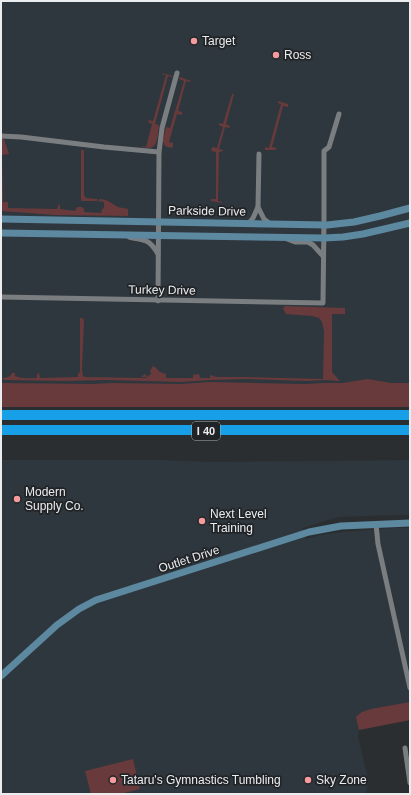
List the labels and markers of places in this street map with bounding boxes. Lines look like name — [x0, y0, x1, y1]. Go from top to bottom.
place label: Target — [202, 34, 236, 48]
marker: Target — [189, 36, 199, 46]
place label: Ross — [284, 48, 311, 62]
marker: Ross — [271, 50, 281, 60]
place label: Modern Supply Co. — [25, 485, 84, 513]
marker: Modern Supply Co. — [12, 494, 22, 504]
place label: Next Level Training — [210, 507, 267, 535]
marker: Next Level Training — [197, 516, 207, 526]
place label: Tataru's Gymnastics Tumbling — [121, 773, 281, 787]
place label: Sky Zone — [316, 773, 367, 787]
marker: Tataru's Gymnastics Tumbling — [108, 775, 118, 785]
marker: Sky Zone — [303, 775, 313, 785]

